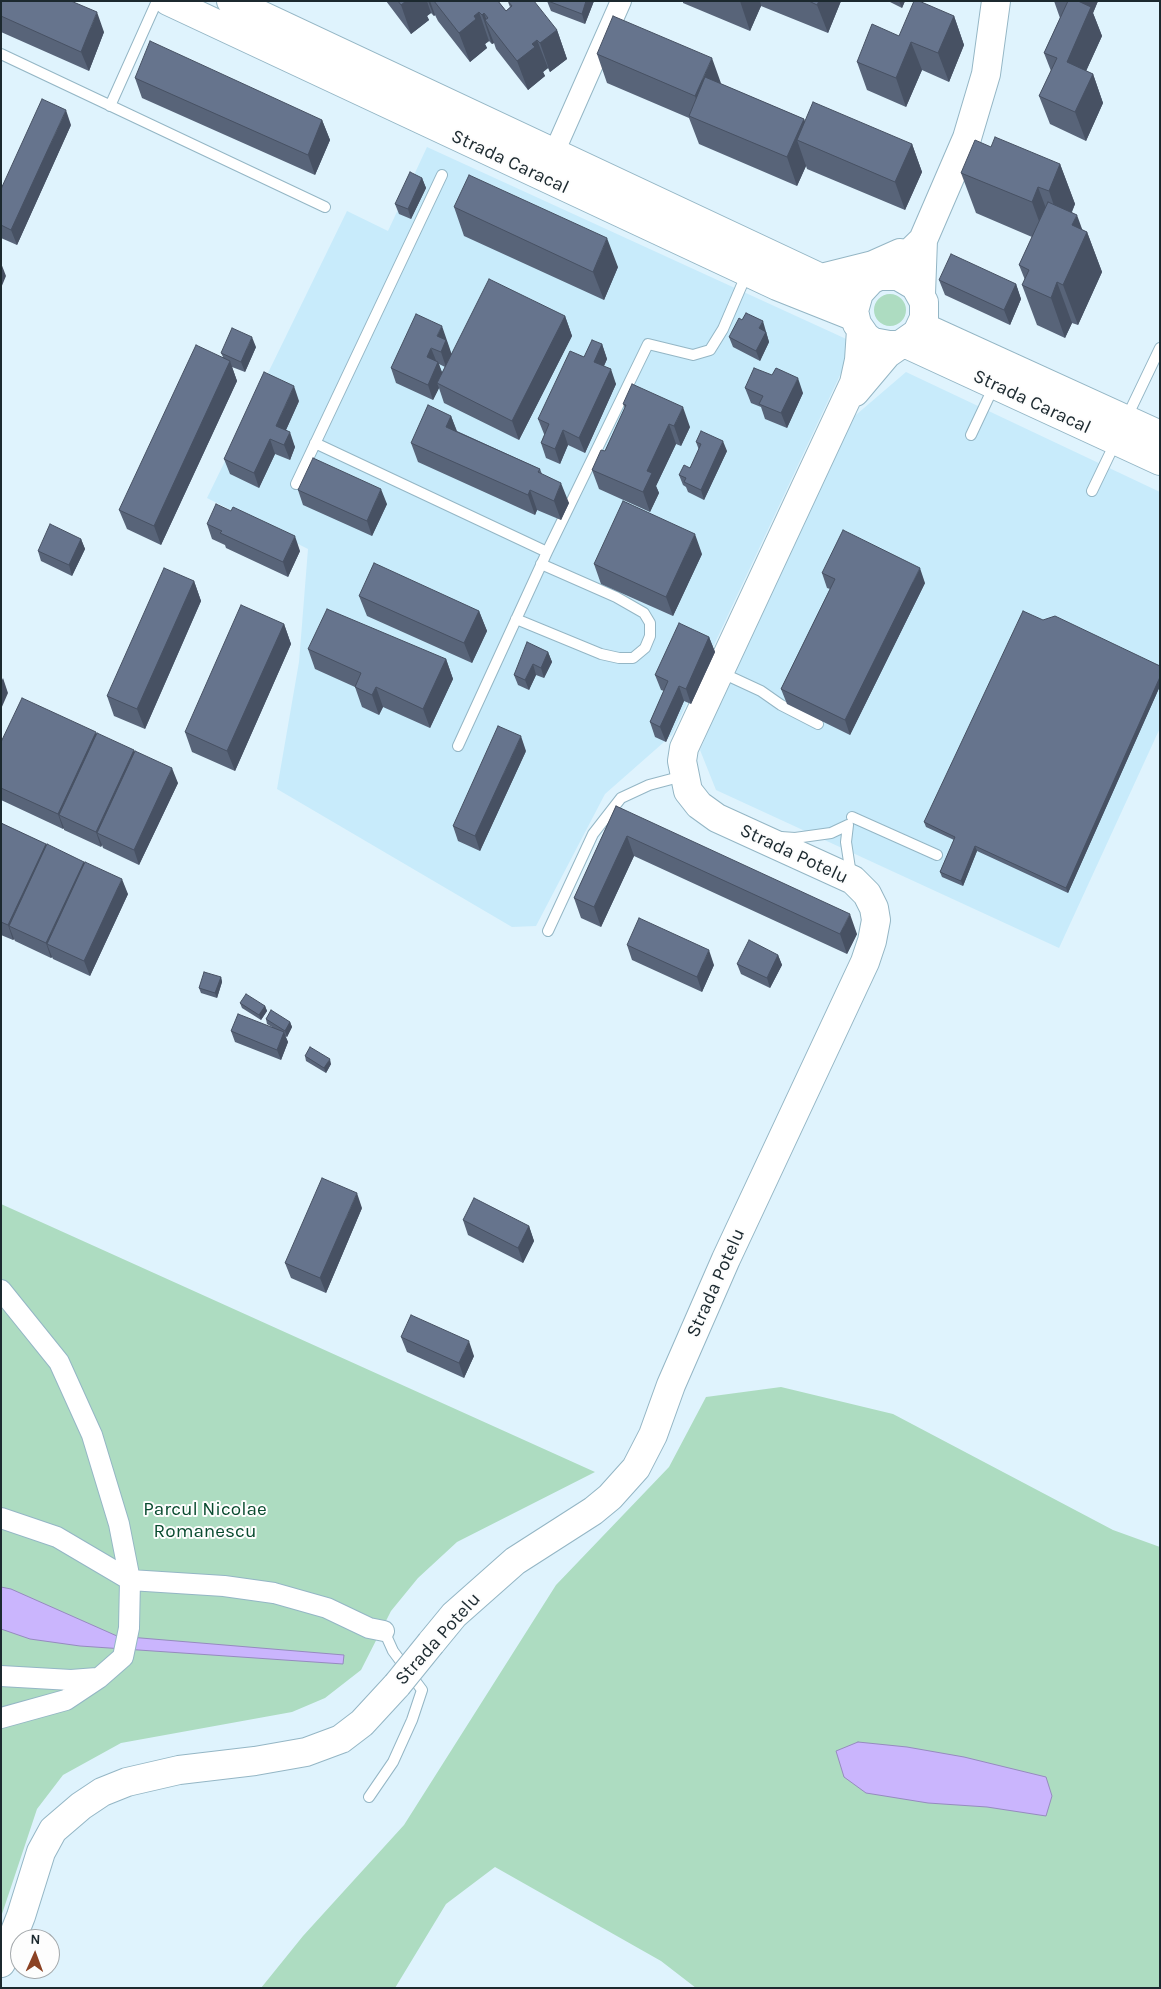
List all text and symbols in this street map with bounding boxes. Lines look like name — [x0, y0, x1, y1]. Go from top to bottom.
street label: Strada Caracal — [448, 125, 572, 199]
street label: Strada Caracal — [970, 365, 1094, 439]
street label: Strada Potelu — [736, 819, 852, 889]
street label: Strada Potelu — [682, 1225, 750, 1341]
park label: Parcul Nicolae Romanescu — [143, 1499, 267, 1543]
street label: Strada Potelu — [390, 1588, 486, 1690]
north arrow — [10, 1929, 60, 1979]
text: N — [30, 1931, 41, 1948]

